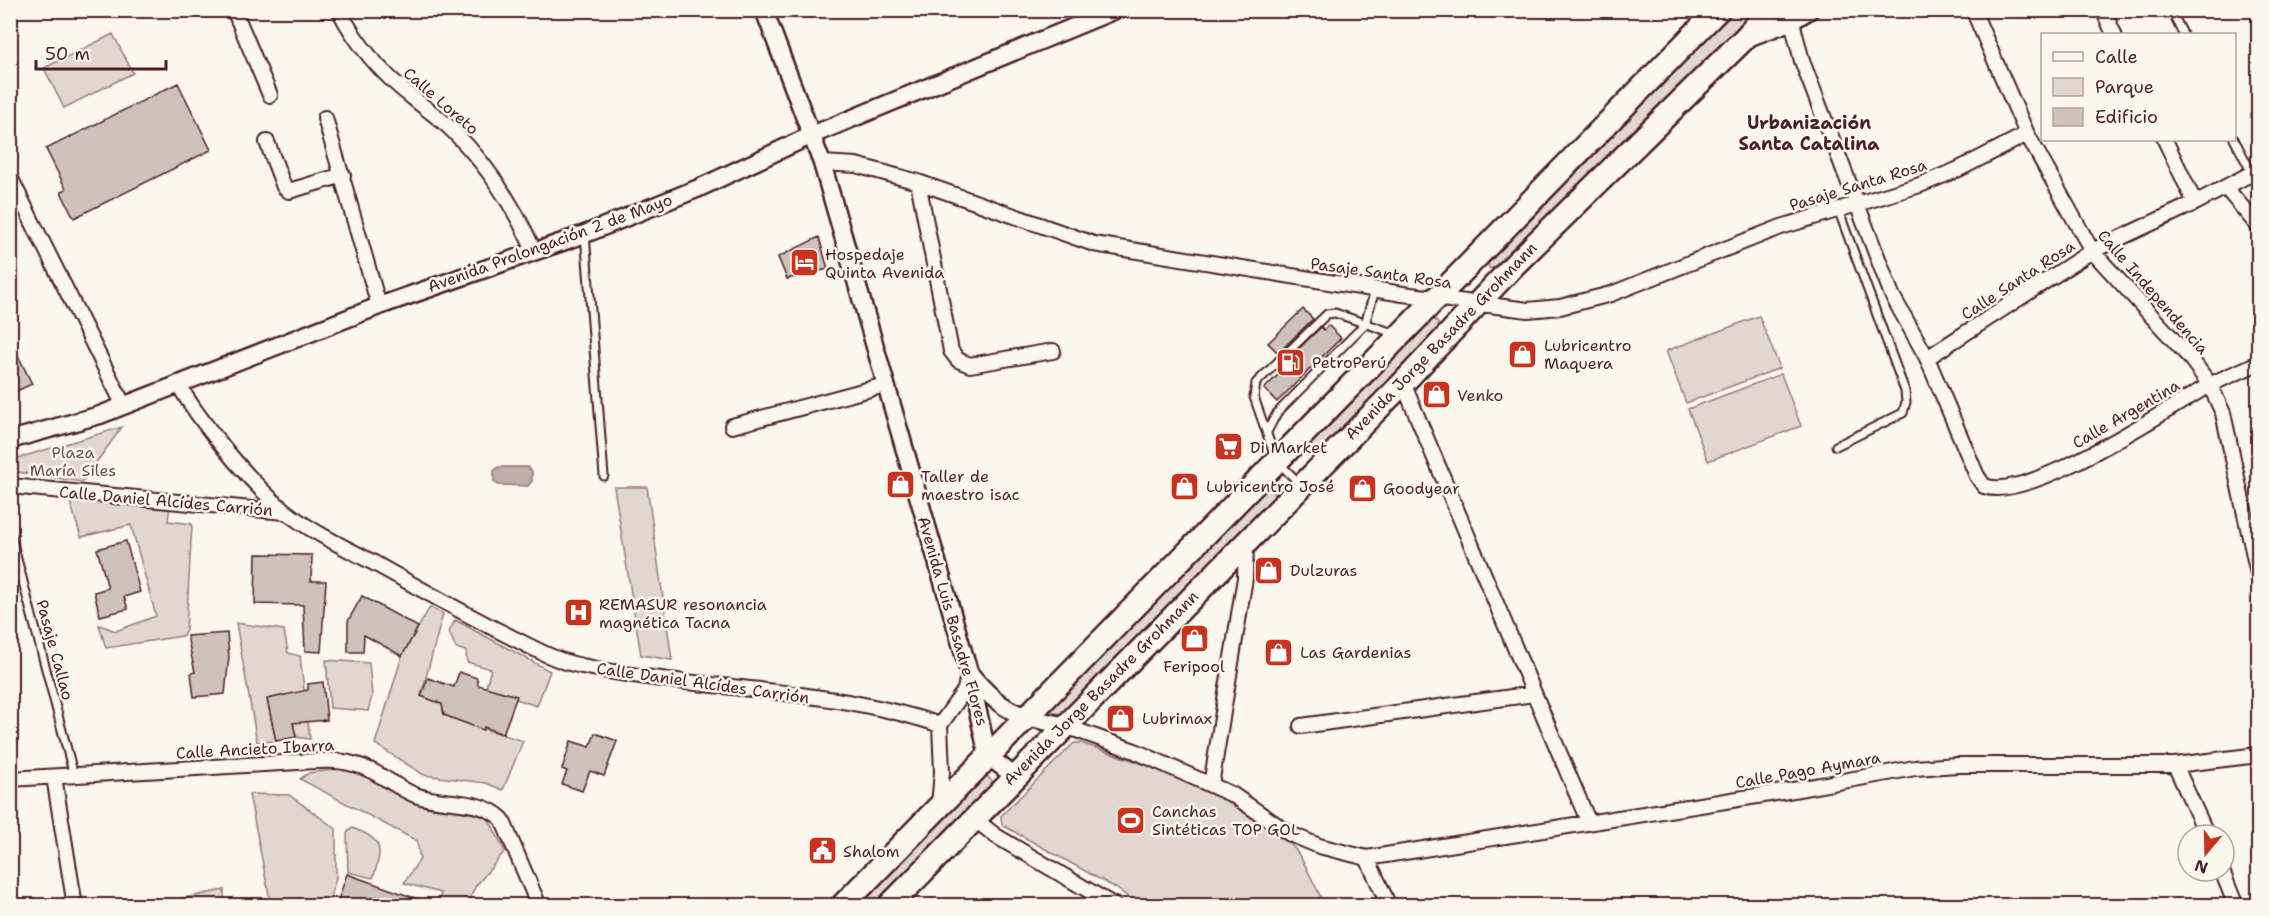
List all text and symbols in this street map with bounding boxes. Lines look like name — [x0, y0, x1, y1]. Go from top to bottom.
scale bar — [36, 33, 166, 71]
legend — [2041, 33, 2236, 141]
text: 50 m — [45, 42, 90, 66]
text: Calle — [2095, 45, 2138, 69]
street label: Calle Loreto — [399, 63, 483, 139]
text: Parque — [2095, 75, 2154, 99]
text: Edificio — [2095, 105, 2158, 129]
district label: Urbanización Santa Catalina — [1739, 111, 1880, 156]
street label: Pasaje Santa Rosa — [1787, 154, 1929, 216]
street label: Avenida Prolongación 2 de Mayo — [425, 189, 675, 297]
street label: Calle Independencia — [2093, 225, 2213, 359]
street label: Calle Santa Rosa — [1957, 235, 2079, 325]
street label: Avenida Jorge Basadre Grohmann — [1341, 237, 1542, 445]
place label: Hospedaje Quinta Avenida — [825, 244, 944, 283]
hotel icon: Hospedaje Quinta Avenida — [788, 247, 820, 279]
street label: Pasaje Santa Rosa — [1309, 253, 1453, 293]
place label: Lubricentro Maquera — [1544, 335, 1631, 374]
shop icon: Lubricentro Maquera — [1507, 338, 1539, 370]
fuel station icon: PetroPerú — [1275, 346, 1307, 378]
place label: PetroPerú — [1312, 352, 1386, 373]
street label: Calle Argentina — [2069, 375, 2184, 453]
shop icon: Venko — [1420, 379, 1452, 411]
place label: Venko — [1457, 385, 1503, 406]
supermarket icon: Di Market — [1213, 431, 1245, 463]
place label: Di Market — [1250, 437, 1327, 458]
park label: Plaza María Siles — [30, 442, 116, 481]
place label: Taller de maestro isac — [921, 466, 1020, 505]
shop icon: Taller de maestro isac — [884, 469, 916, 501]
shop icon: Lubricentro José — [1169, 470, 1201, 502]
shop icon: Goodyear — [1346, 472, 1378, 504]
place label: Lubricentro José — [1206, 476, 1335, 497]
place label: Goodyear — [1383, 478, 1460, 499]
street label: Calle Daniel Alcídes Carrión — [58, 481, 274, 521]
street label: Avenida Luis Basadre Flores — [913, 514, 993, 728]
shop icon: Dulzuras — [1253, 554, 1285, 586]
place label: Dulzuras — [1290, 560, 1358, 581]
street label: Avenida Jorge Basadre Grohmann — [999, 586, 1203, 790]
place label: REMASUR resonancia magnética Tacna — [599, 594, 767, 633]
street label: Pasaje Callao — [32, 597, 78, 703]
hospital icon: REMASUR resonancia magnética Tacna — [562, 597, 594, 629]
shop icon: Feripool — [1178, 622, 1210, 654]
shop icon: Las Gardenias — [1263, 636, 1295, 668]
place label: Las Gardenias — [1300, 642, 1411, 663]
place label: Feripool — [1163, 656, 1225, 677]
street label: Calle Daniel Alcídes Carrión — [595, 658, 811, 708]
shop icon: Lubrimax — [1105, 702, 1137, 734]
place label: Lubrimax — [1142, 708, 1212, 729]
street label: Calle Ancieto Ibarra — [175, 734, 335, 764]
street label: Calle Pago Aymara — [1734, 747, 1882, 793]
place label: Canchas Sintéticas TOP GOL — [1152, 801, 1300, 840]
sports icon: Canchas Sintéticas TOP GOL — [1115, 804, 1147, 836]
north arrow — [2176, 823, 2236, 883]
public building icon: Shalom — [806, 835, 838, 867]
place label: Shalom — [843, 841, 900, 862]
text: N — [2192, 855, 2211, 879]

